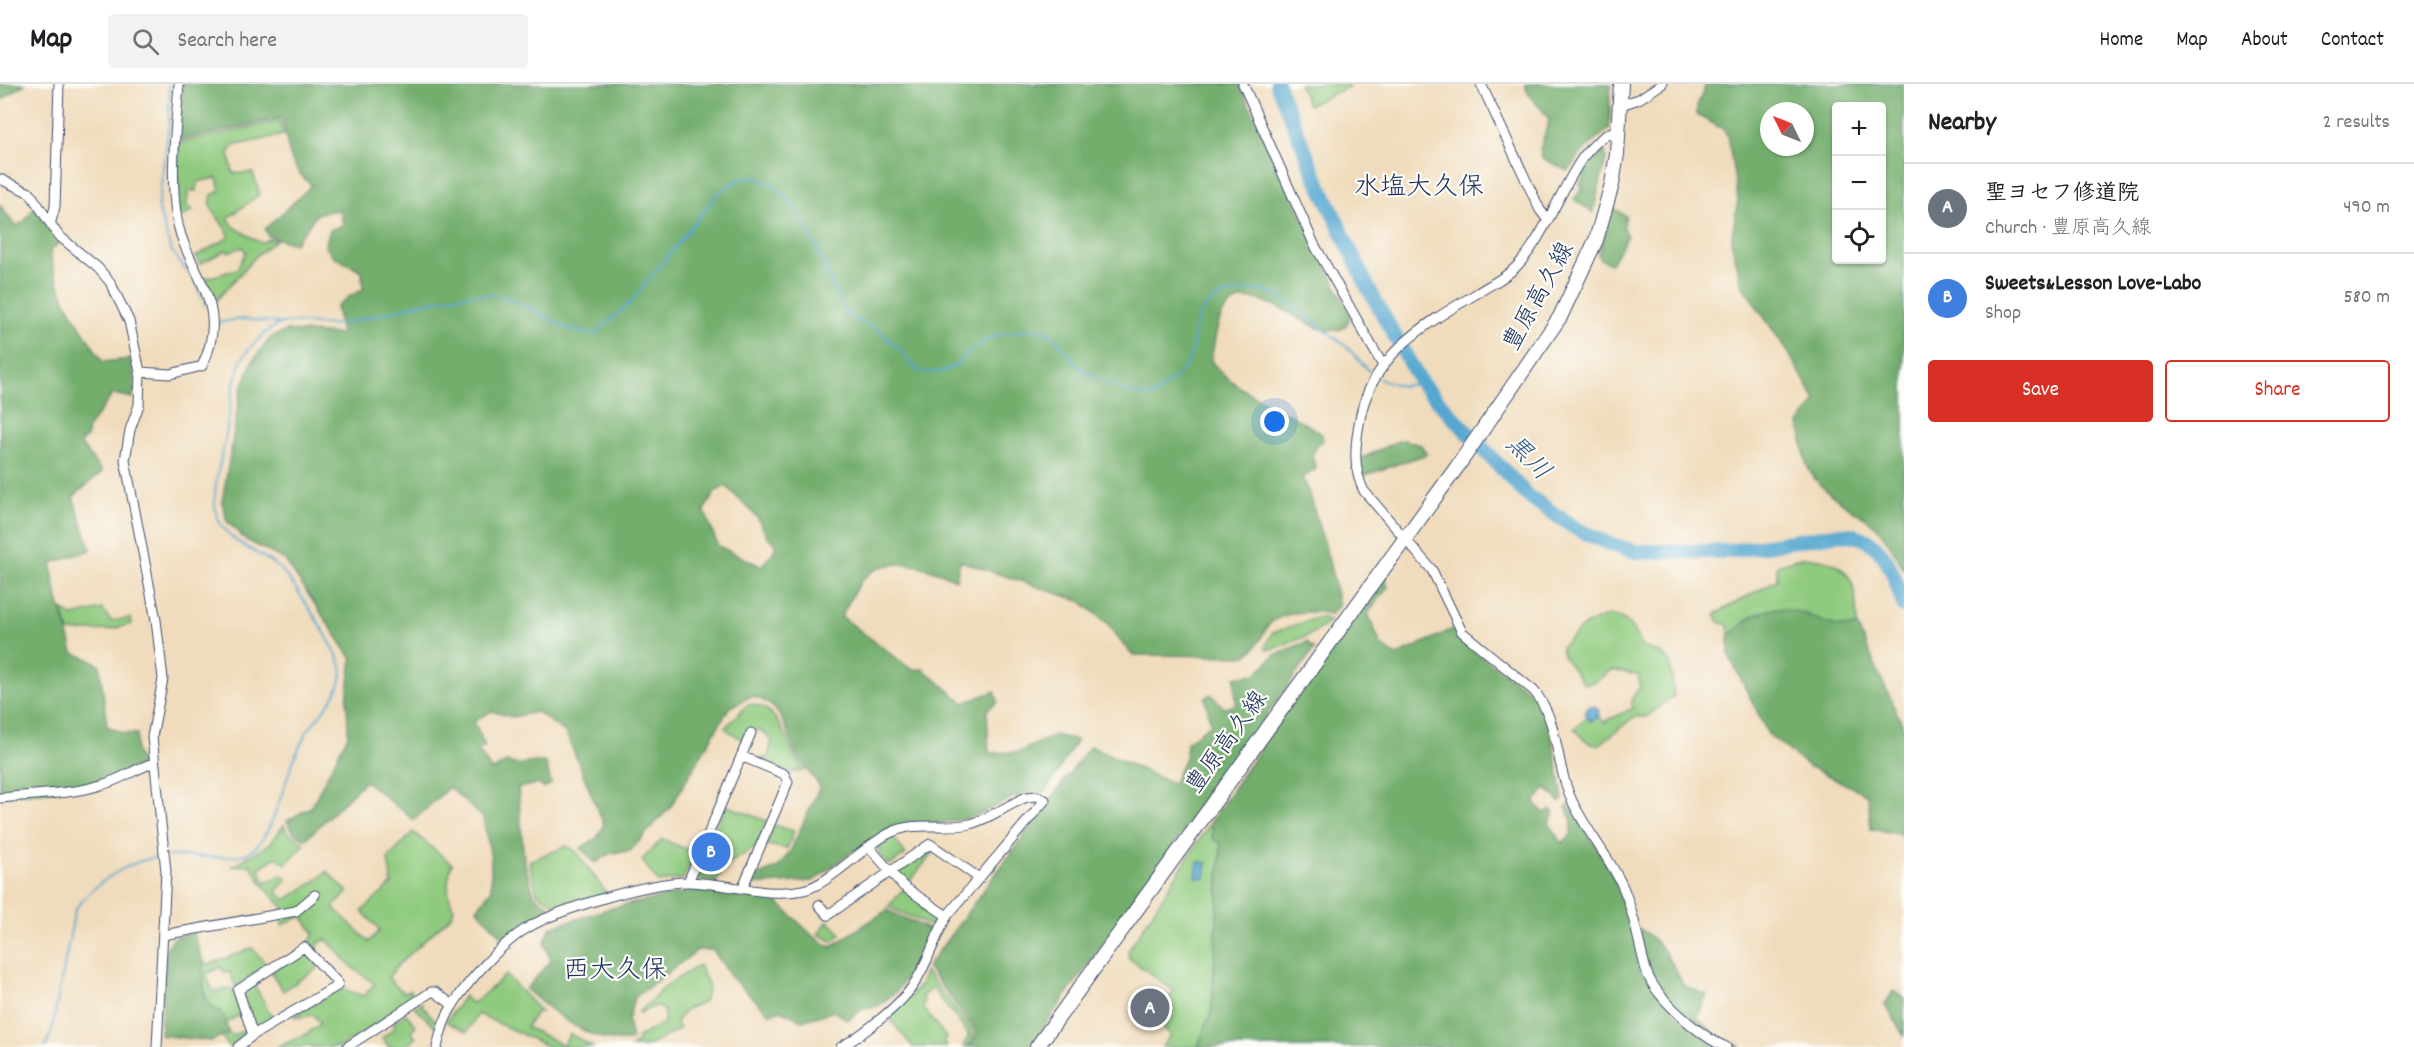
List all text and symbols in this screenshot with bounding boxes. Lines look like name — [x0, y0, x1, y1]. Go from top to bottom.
search box — [108, 14, 528, 68]
text: Map — [30, 21, 72, 61]
icon: search — [129, 25, 162, 58]
text: Search here — [177, 26, 277, 57]
text: Home — [2099, 26, 2143, 56]
text: Map — [2176, 26, 2208, 56]
text: About — [2241, 26, 2288, 56]
text: Contact — [2321, 26, 2384, 56]
north arrow — [1760, 102, 1814, 156]
map controls — [1832, 102, 1886, 264]
button: + — [1832, 102, 1886, 156]
text: Nearby — [1928, 105, 1996, 142]
text: 2 results — [2323, 109, 2390, 137]
button: − — [1832, 156, 1886, 210]
district label: 水塩大久保 — [1354, 170, 1484, 207]
text: 聖ヨセフ修道院 — [1985, 179, 2139, 210]
text: A — [1942, 194, 1953, 222]
text: 490 m — [2343, 194, 2390, 222]
button: locate — [1832, 210, 1886, 264]
text: Church · 豊原高久線 — [1985, 215, 2151, 243]
street label: 豊原高久線 — [1496, 236, 1584, 358]
text: Sweets&Lesson Love-Labo — [1985, 269, 2201, 300]
text: B — [1943, 284, 1952, 312]
text: 580 m — [2344, 284, 2390, 312]
text: Shop — [1985, 300, 2021, 328]
button: Save — [1928, 360, 2153, 422]
button: Share — [2165, 360, 2390, 422]
your location — [1260, 407, 1289, 436]
water label: 黒川 — [1496, 428, 1558, 490]
street label: 豊原高久線 — [1179, 684, 1277, 802]
pin: B — [692, 830, 730, 874]
district label: 西大久保 — [563, 953, 667, 990]
pin: A — [1130, 986, 1170, 1030]

